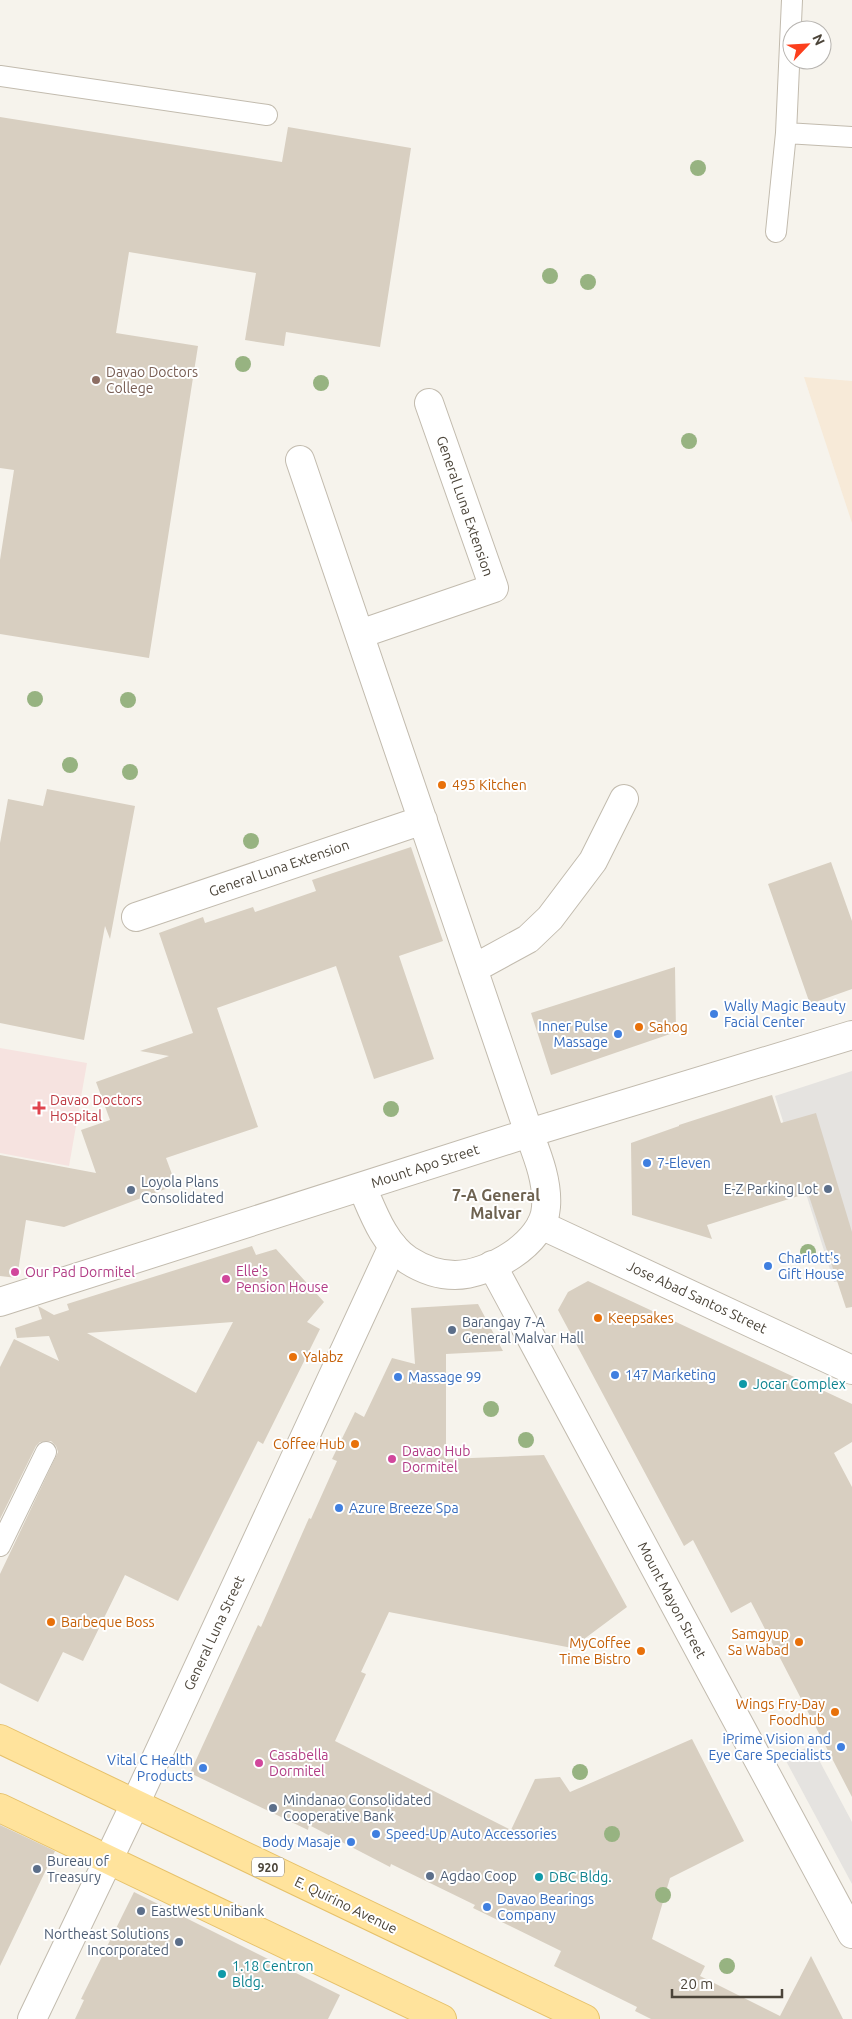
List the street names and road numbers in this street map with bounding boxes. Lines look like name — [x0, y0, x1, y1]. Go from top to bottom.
street label: General Luna Extension — [433, 434, 497, 578]
street label: General Luna Extension — [207, 836, 351, 900]
street label: Mount Apo Street — [369, 1141, 482, 1191]
street label: Jose Abad Santos Street — [624, 1258, 770, 1337]
street label: Mount Mayon Street — [635, 1539, 710, 1661]
street label: General Luna Street — [180, 1573, 248, 1693]
road number: 920 — [252, 1858, 284, 1876]
street label: E. Quirino Avenue — [292, 1873, 400, 1937]

